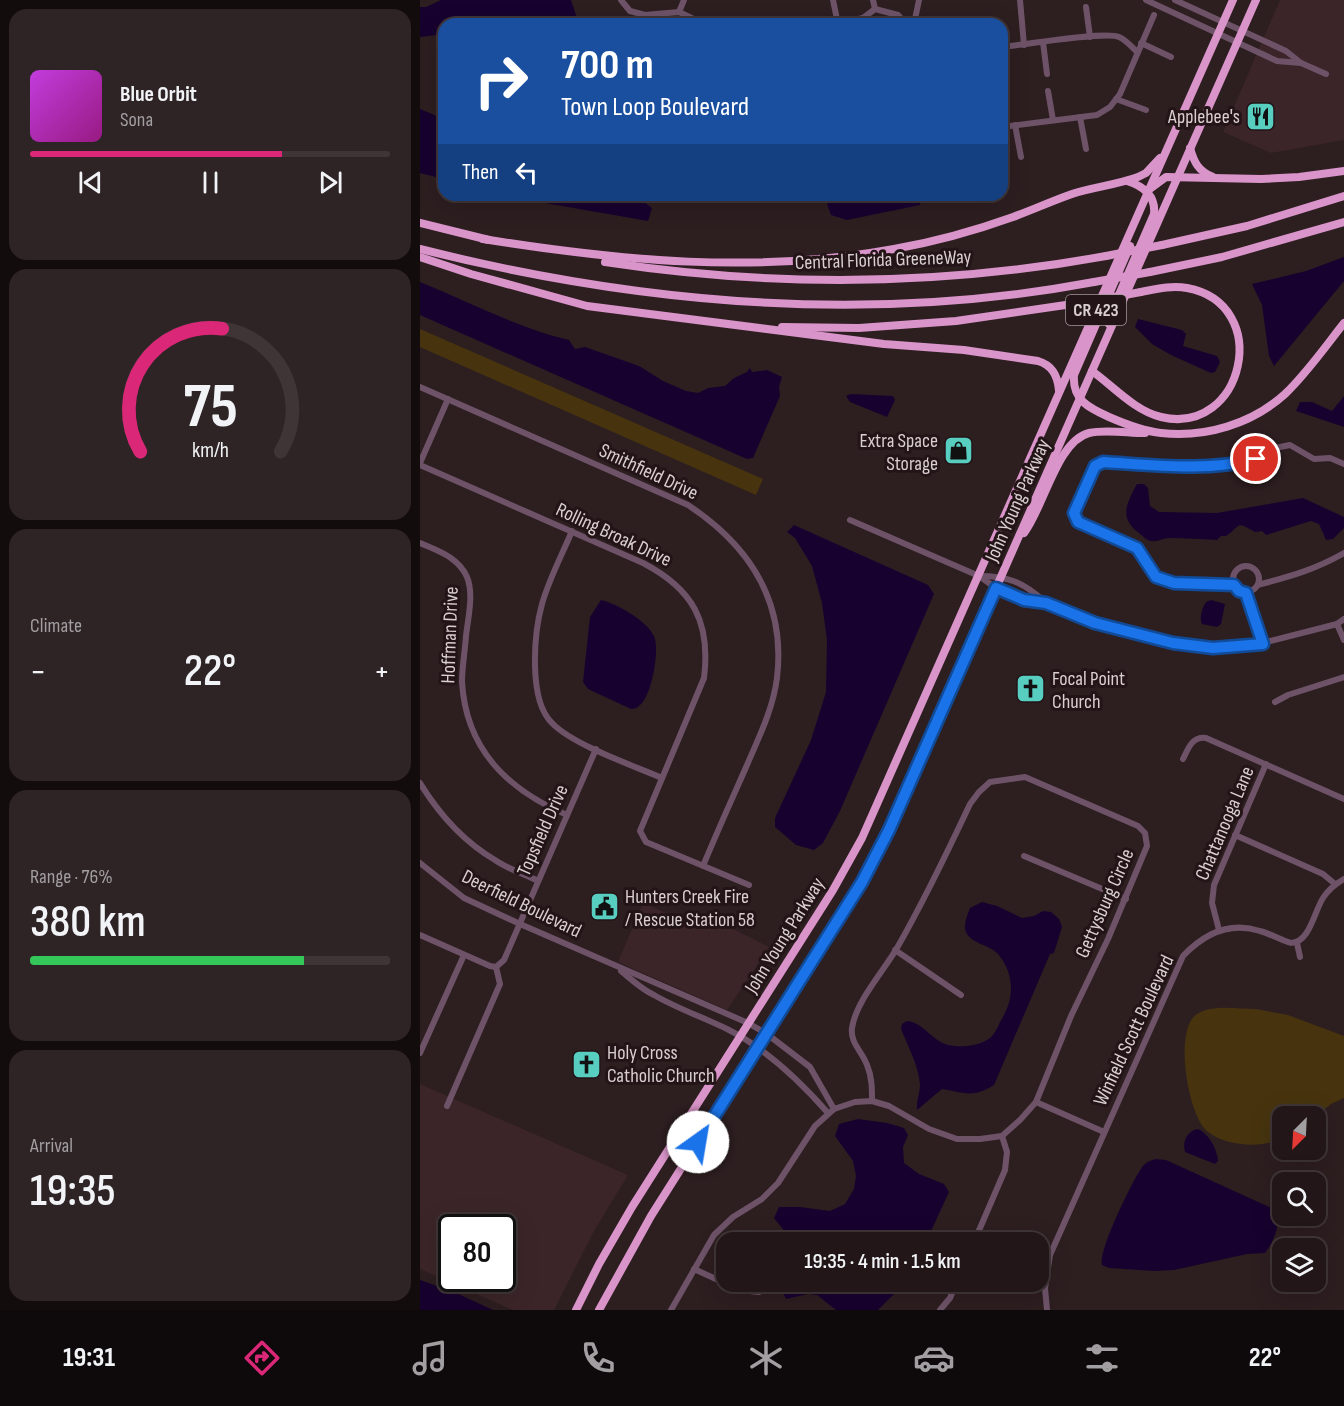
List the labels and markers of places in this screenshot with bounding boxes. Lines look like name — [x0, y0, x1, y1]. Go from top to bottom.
restaurant icon: Applebee's — [1245, 100, 1277, 132]
place label: Applebee's — [1167, 105, 1240, 129]
place label: Extra Space Storage — [859, 429, 938, 476]
pin — [1230, 433, 1281, 484]
shop icon: Extra Space Storage — [943, 435, 975, 467]
place label: Focal Point Church — [1052, 667, 1125, 714]
church icon: Focal Point Church — [1015, 673, 1047, 705]
place label: Hunters Creek Fire / Rescue Station 58 — [625, 885, 755, 932]
public building icon: Hunters Creek Fire / Rescue Station 58 — [588, 891, 620, 923]
place label: Holy Cross Catholic Church — [607, 1041, 715, 1088]
church icon: Holy Cross Catholic Church — [570, 1048, 602, 1080]

